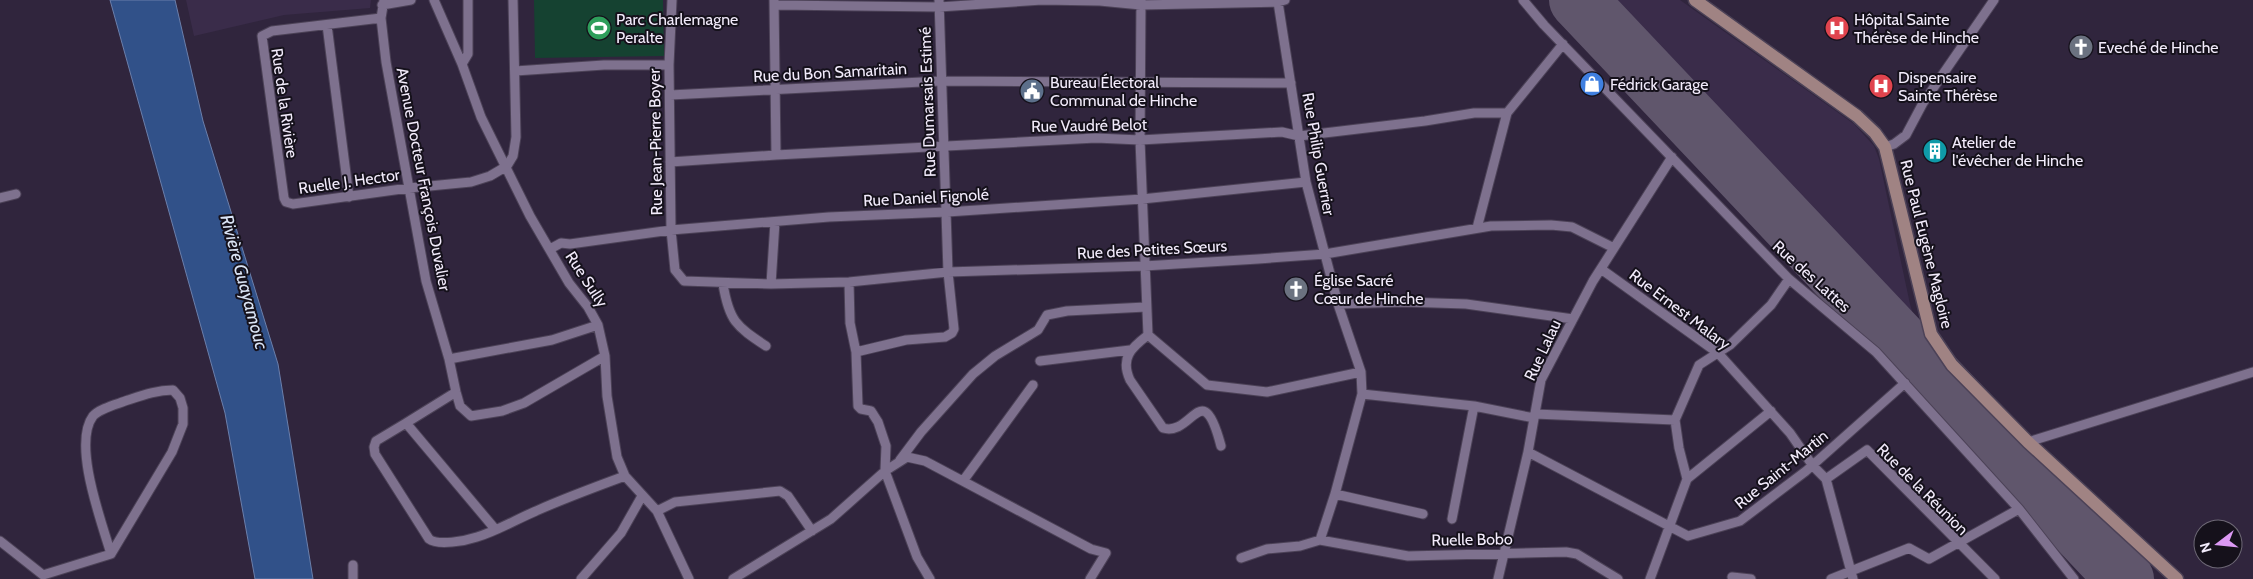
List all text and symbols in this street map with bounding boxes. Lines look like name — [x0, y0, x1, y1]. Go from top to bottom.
place label: Parc Charlemagne Peralte — [616, 10, 738, 47]
place label: Hôpital Sainte Thérèse de Hinche — [1854, 10, 1979, 47]
sports icon: Parc Charlemagne Peralte — [586, 15, 612, 41]
hospital icon: Hôpital Sainte Thérèse de Hinche — [1824, 15, 1850, 41]
street label: Rue Dumarsais Estimé — [915, 26, 940, 178]
church icon: Eveché de Hinche — [2068, 34, 2094, 60]
place label: Eveché de Hinche — [2098, 38, 2219, 57]
street label: Rue de la Rivière — [267, 47, 302, 159]
street label: Rue du Bon Samaritain — [753, 59, 907, 86]
street label: Avenue Docteur François Duvalier — [393, 66, 455, 293]
street label: Rue Jean-Pierre Boyer — [645, 68, 666, 216]
place label: Dispensaire Sainte Thérèse — [1898, 68, 1998, 105]
shop icon: Fédrick Garage — [1579, 71, 1605, 97]
place label: Bureau Électoral Communal de Hinche — [1050, 73, 1197, 110]
hospital icon: Dispensaire Sainte Thérèse — [1868, 73, 1894, 99]
place label: Fédrick Garage — [1610, 75, 1708, 94]
public building icon: Bureau Électoral Communal de Hinche — [1019, 78, 1045, 104]
street label: Rue Philip Guerrier — [1298, 91, 1339, 218]
street label: Rue Vaudré Belot — [1031, 115, 1148, 136]
place label: Atelier de l'évêcher de Hinche — [1952, 133, 2083, 170]
building icon: Atelier de l'évêcher de Hinche — [1922, 138, 1948, 164]
street label: Rue Paul Eugène Magloire — [1896, 158, 1957, 331]
street label: Ruelle J. Hector — [297, 165, 402, 198]
street label: Rue Daniel Fignolé — [863, 185, 989, 210]
water label: Rivière Guayamouc — [215, 212, 273, 352]
street label: Rue des Petites Sœurs — [1076, 236, 1228, 263]
street label: Rue des Lattes — [1769, 237, 1855, 316]
street label: Rue Sully — [562, 248, 612, 311]
street label: Rue Ernest Malary — [1626, 265, 1734, 353]
place label: Église Sacré Cœur de Hinche — [1314, 271, 1423, 308]
church icon: Église Sacré Cœur de Hinche — [1283, 276, 1309, 302]
street label: Rue Lalau — [1520, 317, 1565, 384]
street label: Rue Saint-Martin — [1731, 426, 1832, 513]
street label: Rue de la Réunion — [1873, 440, 1972, 539]
north arrow — [2193, 519, 2243, 569]
street label: Ruelle Bobo — [1431, 529, 1513, 550]
text: N — [2195, 540, 2216, 555]

